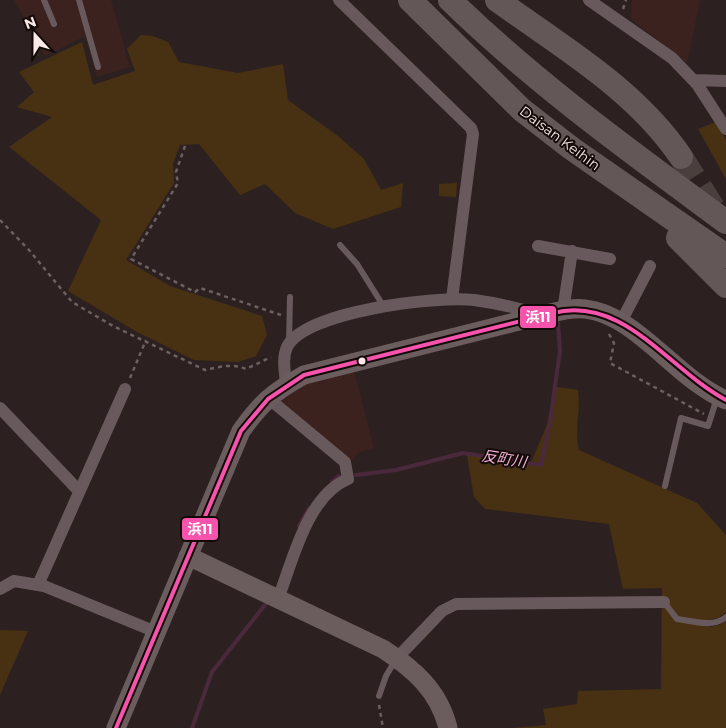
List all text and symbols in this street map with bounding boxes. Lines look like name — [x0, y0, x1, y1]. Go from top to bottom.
north arrow — [10, 10, 60, 60]
text: N — [22, 12, 39, 33]
street label: Daisan Keihin — [516, 102, 604, 174]
line badge: 浜11 — [519, 305, 557, 329]
text: 浜11 — [526, 308, 550, 326]
unlabelled marker — [357, 356, 367, 366]
water label: 反町川 — [480, 446, 530, 472]
line badge: 浜11 — [181, 517, 219, 541]
text: 浜11 — [188, 520, 212, 538]

